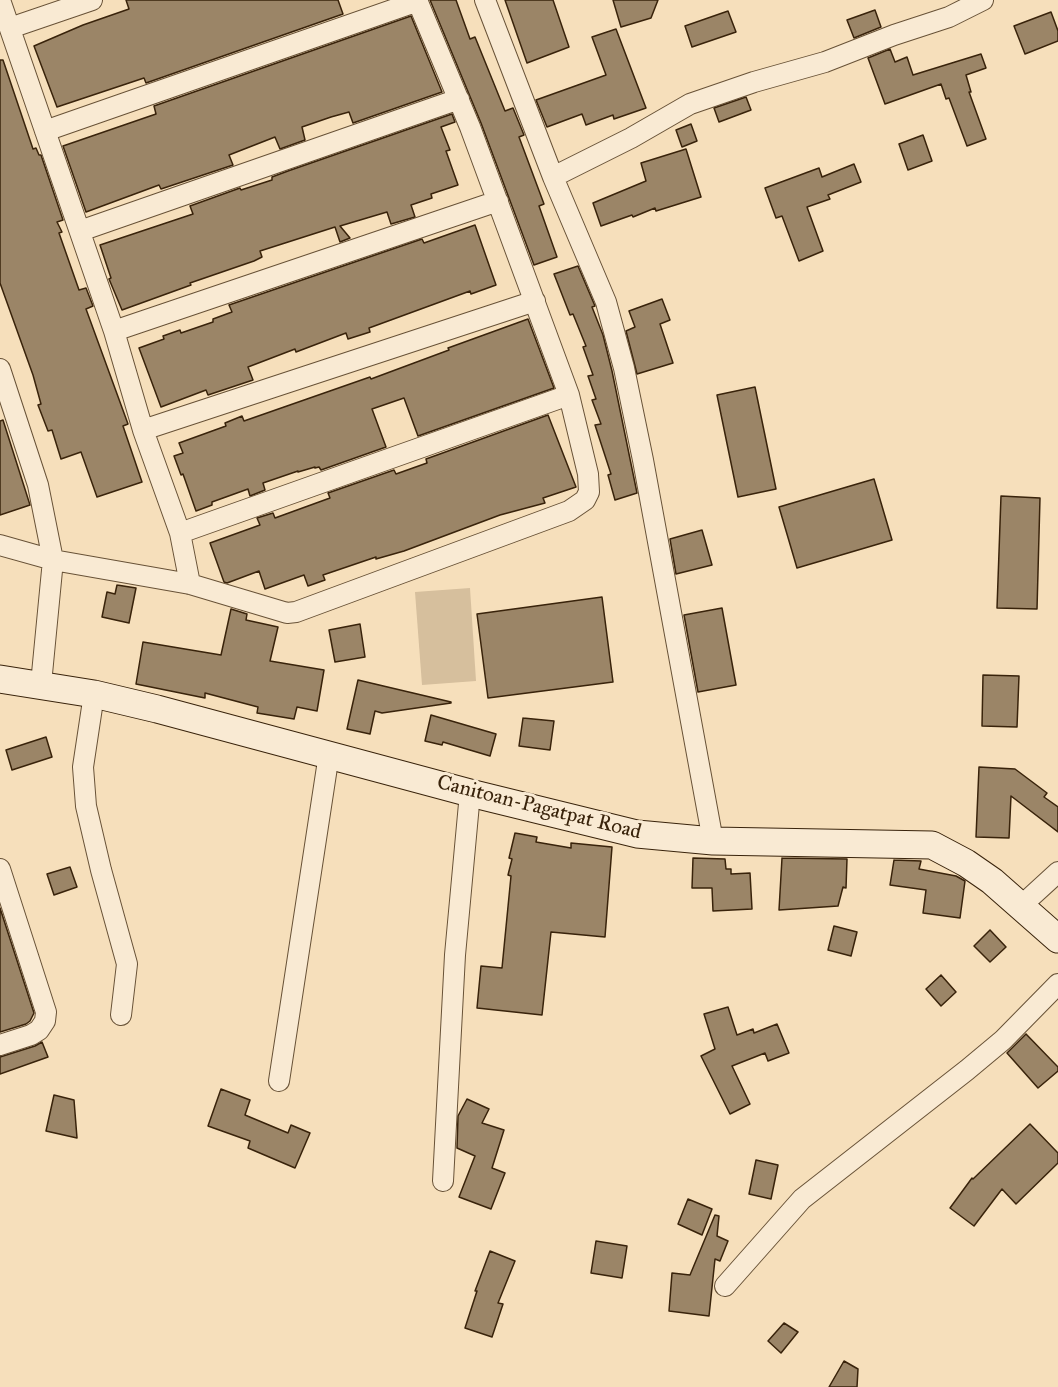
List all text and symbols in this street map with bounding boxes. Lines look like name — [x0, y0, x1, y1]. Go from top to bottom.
street label: Canitoan-Pagatpat Road — [434, 770, 644, 846]

